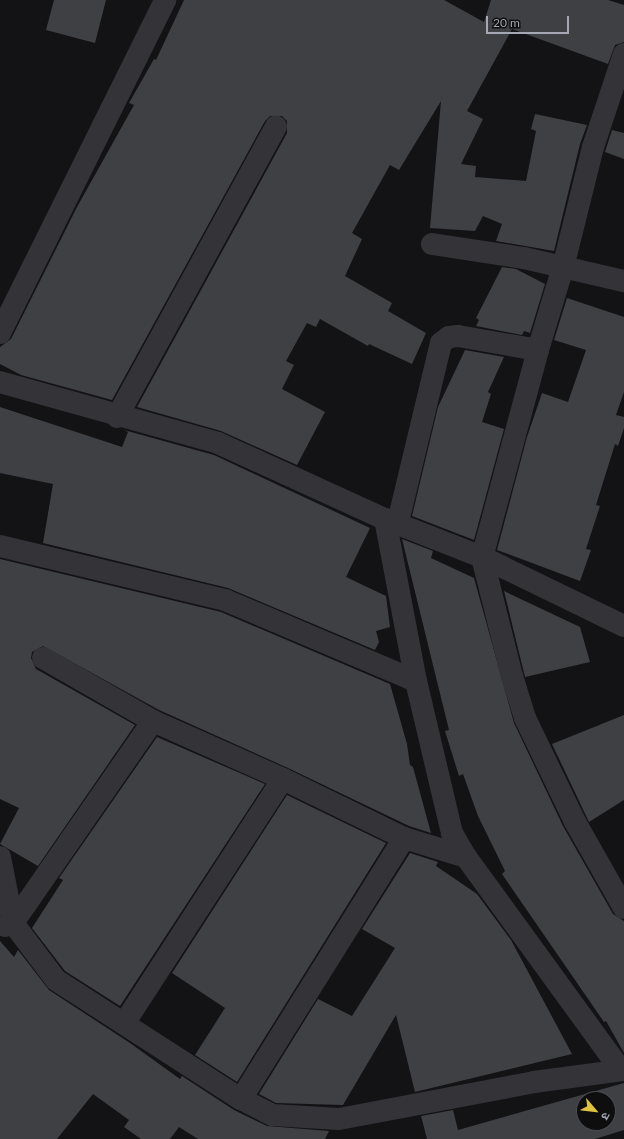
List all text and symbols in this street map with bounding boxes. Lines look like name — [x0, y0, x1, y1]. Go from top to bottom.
scale bar — [488, 8, 571, 34]
text: 20 m — [493, 15, 520, 30]
north arrow — [576, 1091, 616, 1131]
text: उ — [599, 1111, 613, 1122]

